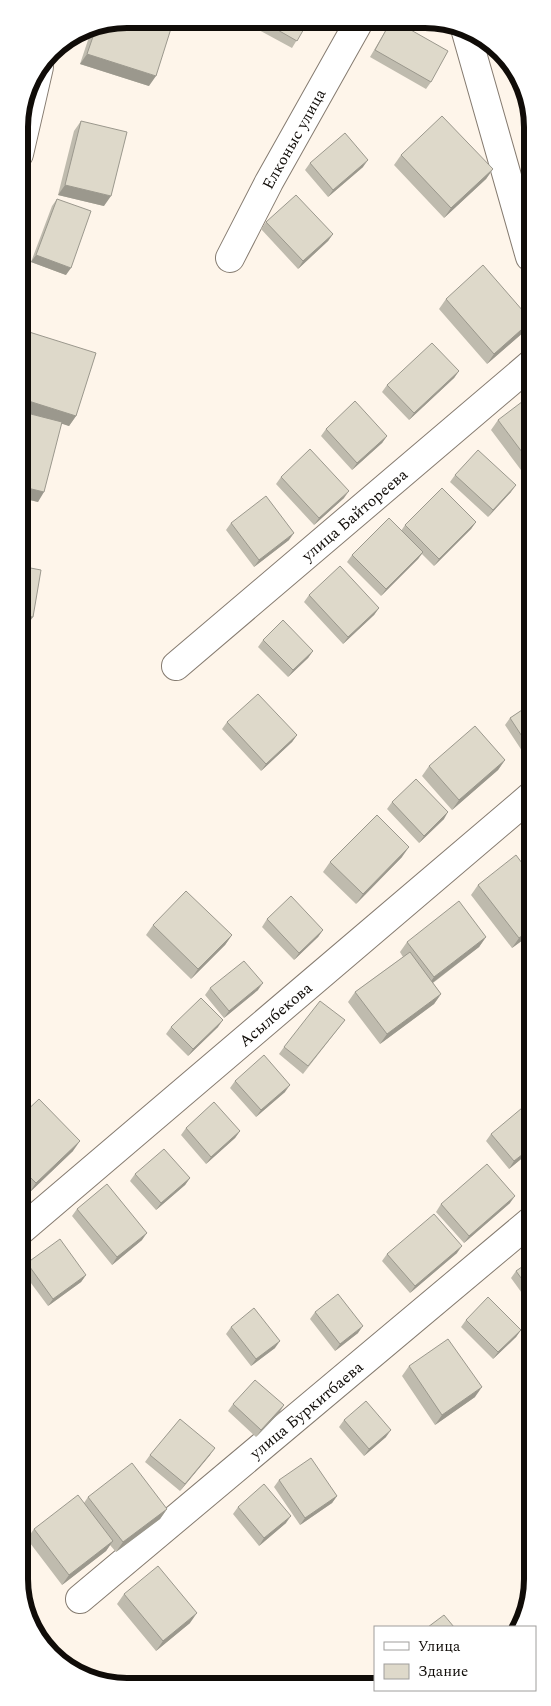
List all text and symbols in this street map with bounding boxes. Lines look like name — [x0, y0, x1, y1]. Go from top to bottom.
street label: Елконыс улица — [256, 84, 332, 194]
street label: улица Байтореева — [296, 463, 413, 568]
street label: Асылбекова — [234, 976, 318, 1053]
street label: улица Буркитбаева — [244, 1355, 369, 1466]
legend — [374, 1626, 536, 1691]
text: Улица — [418, 1635, 461, 1658]
text: Здание — [418, 1660, 468, 1683]

